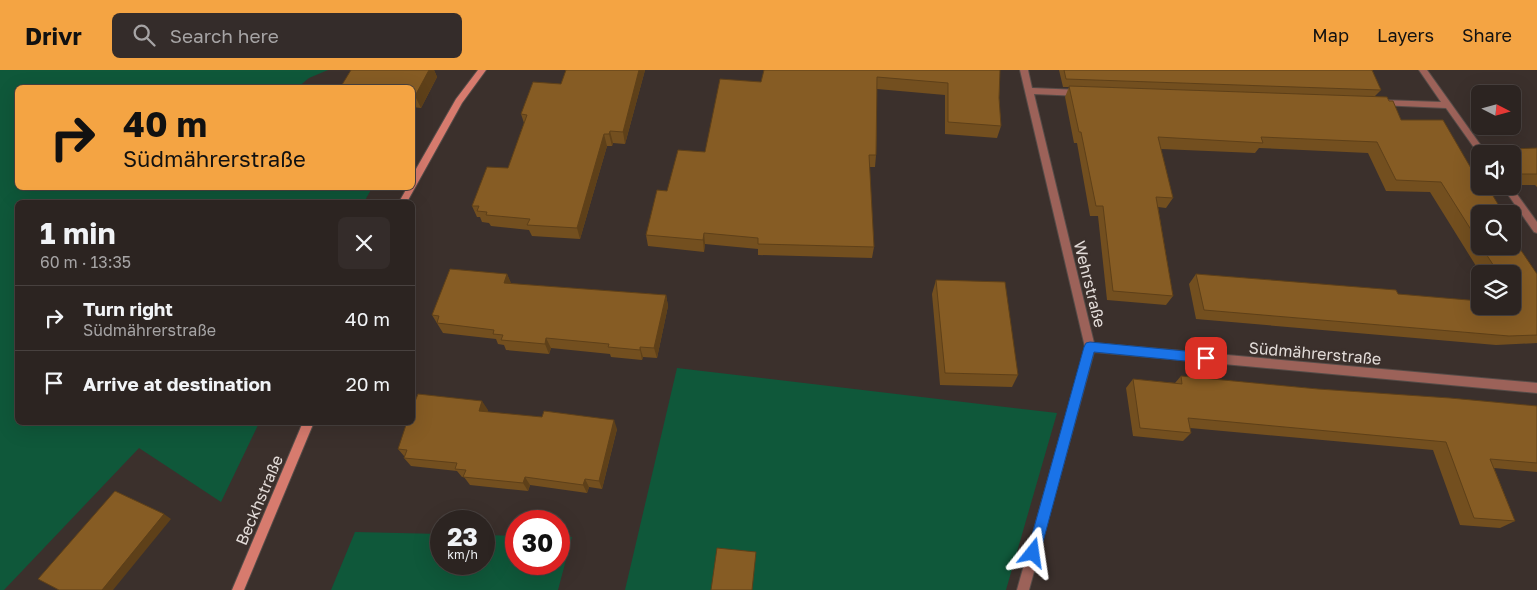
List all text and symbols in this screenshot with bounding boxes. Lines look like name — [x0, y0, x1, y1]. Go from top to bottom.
search box — [112, 13, 462, 58]
text: Drivr — [25, 21, 82, 50]
icon: search — [130, 21, 158, 49]
text: Search here — [170, 24, 279, 47]
text: Map — [1312, 24, 1349, 46]
text: Layers — [1377, 24, 1434, 46]
text: Share — [1462, 24, 1512, 46]
north arrow — [1471, 85, 1521, 135]
map controls — [1471, 85, 1521, 315]
text: 40 m — [123, 103, 207, 145]
icon: right — [40, 105, 105, 170]
text: Südmährerstraße — [123, 145, 306, 172]
button: sound — [1471, 145, 1521, 195]
button: search — [1471, 205, 1521, 255]
text: 1 min — [40, 215, 116, 251]
button: close — [338, 217, 390, 269]
street label: Wehrstraße — [1070, 239, 1110, 329]
text: 60 m · 13:35 — [40, 252, 131, 272]
button: layers — [1471, 265, 1521, 315]
text: Turn right — [83, 297, 173, 320]
icon: right — [40, 304, 68, 332]
text: 40 m — [345, 307, 390, 330]
text: Südmährerstraße — [83, 320, 216, 340]
pin — [1185, 337, 1227, 379]
street label: Südmährerstraße — [1248, 337, 1382, 369]
icon: arrive — [1192, 344, 1220, 372]
icon: arrive — [40, 369, 68, 397]
text: Arrive at destination — [83, 372, 271, 395]
text: 20 m — [346, 372, 390, 395]
street label: Beckhstraße — [231, 452, 287, 548]
speed limit sign: 30 — [505, 510, 570, 575]
text: 23 — [447, 521, 478, 552]
position arrow — [1006, 526, 1058, 578]
text: km/h — [447, 547, 478, 562]

